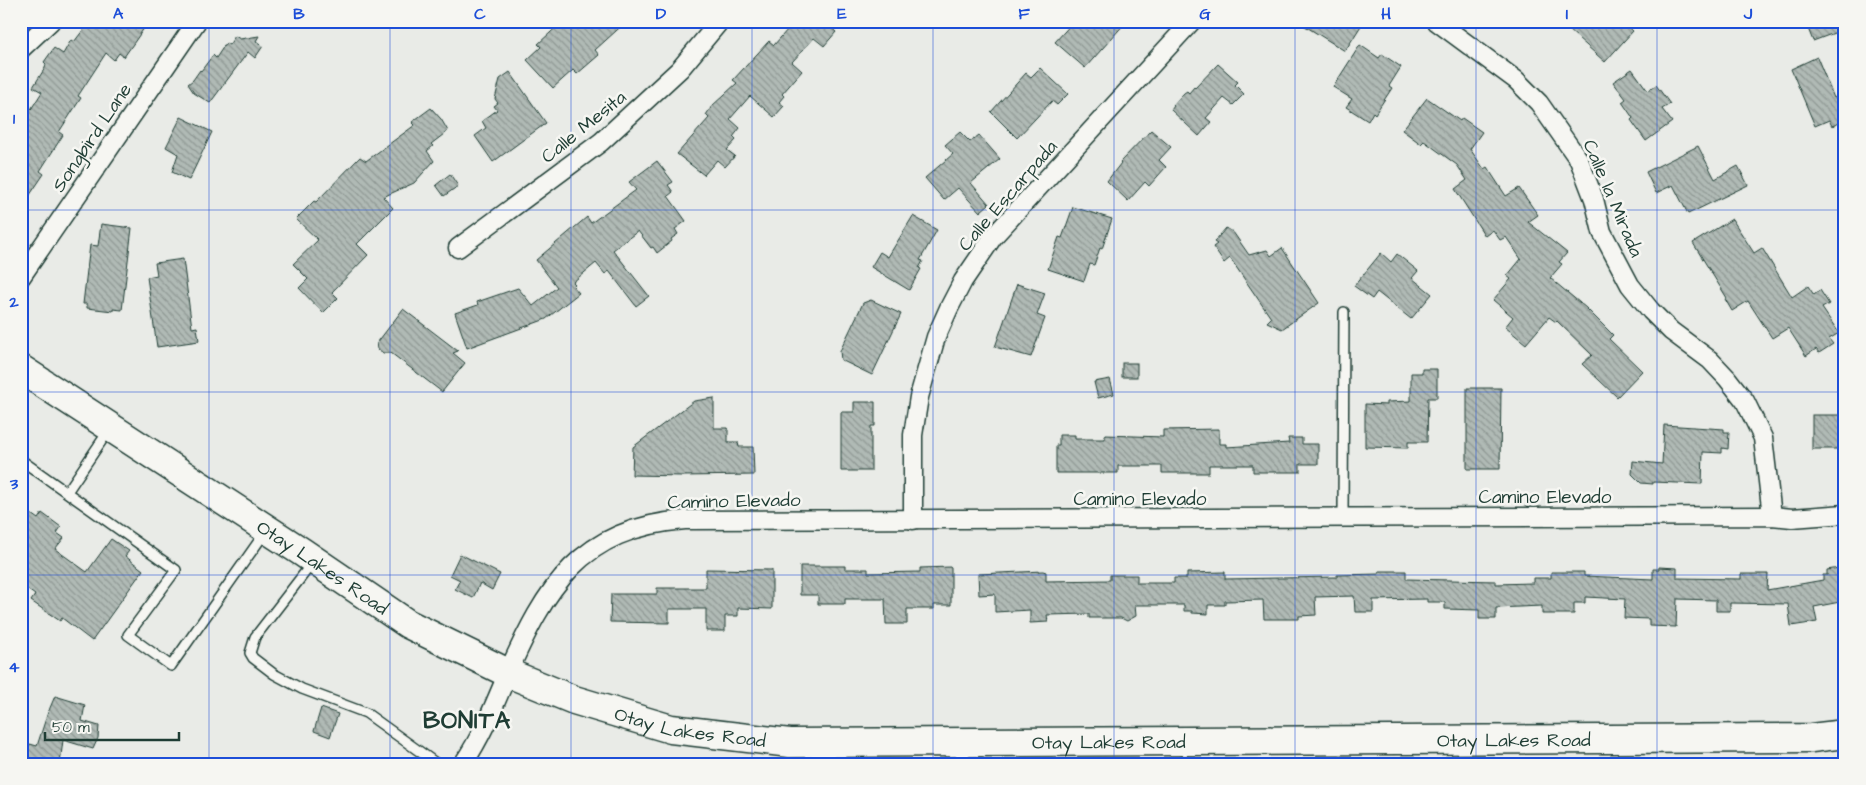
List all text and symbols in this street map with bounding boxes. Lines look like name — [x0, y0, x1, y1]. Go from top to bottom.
text: A — [113, 3, 124, 25]
text: B — [293, 3, 305, 25]
text: C — [474, 3, 486, 25]
text: D — [656, 3, 667, 25]
text: E — [837, 3, 847, 25]
text: F — [1018, 3, 1030, 25]
text: G — [1199, 3, 1211, 25]
text: H — [1381, 3, 1391, 25]
text: I — [1566, 3, 1568, 25]
text: J — [1743, 3, 1753, 25]
street label: Songbird Lane — [46, 78, 140, 198]
street label: Calle Mesita — [536, 84, 633, 170]
text: 1 — [13, 108, 16, 130]
street label: Calle Escarpada — [952, 134, 1064, 258]
street label: Calle la Mirada — [1576, 136, 1650, 262]
text: 2 — [8, 291, 19, 313]
text: 3 — [9, 473, 19, 495]
street label: Camino Elevado — [1478, 484, 1612, 511]
street label: Camino Elevado — [1073, 486, 1207, 513]
street label: Camino Elevado — [667, 487, 801, 516]
street label: Otay Lakes Road — [251, 514, 394, 622]
text: 4 — [9, 656, 20, 678]
street label: Otay Lakes Road — [611, 701, 767, 755]
district label: BONITA — [423, 704, 511, 738]
scale bar — [45, 710, 179, 742]
text: 50 m — [52, 717, 90, 738]
street label: Otay Lakes Road — [1437, 727, 1591, 756]
street label: Otay Lakes Road — [1032, 729, 1186, 758]

